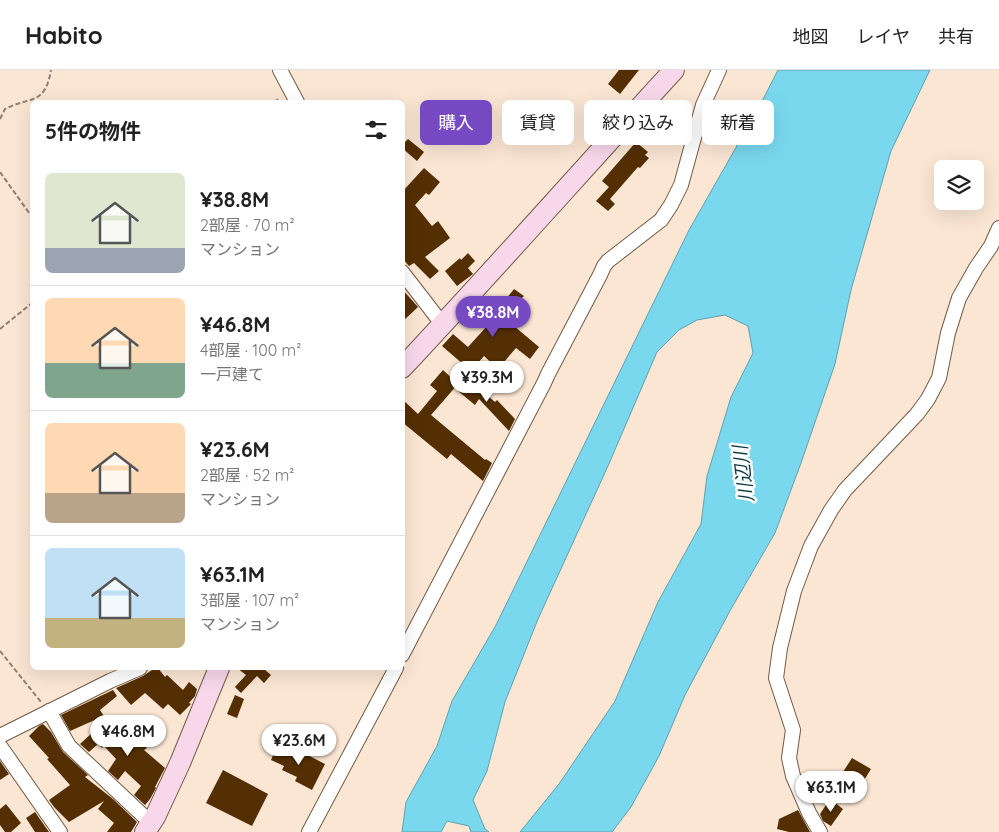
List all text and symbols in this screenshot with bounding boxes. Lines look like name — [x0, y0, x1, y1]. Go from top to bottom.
text: Habito — [25, 20, 103, 50]
text: 地図 — [793, 25, 829, 48]
text: レイヤ — [857, 25, 910, 48]
text: 共有 — [938, 25, 974, 48]
chip: 購入 — [420, 100, 492, 145]
chip: 賃貸 — [502, 100, 574, 145]
chip: 絞り込み — [584, 100, 692, 145]
chip: 新着 — [702, 100, 774, 145]
icon: filters — [362, 116, 390, 144]
text: 5件の物件 — [45, 118, 141, 144]
map controls — [934, 160, 984, 210]
button: layers — [934, 160, 984, 210]
text: ¥38.8M — [200, 186, 269, 212]
icon: home — [85, 193, 145, 253]
text: 2部屋 · 70 m² — [200, 215, 294, 235]
text: マンション — [200, 239, 280, 259]
pin: ¥38.8M — [452, 296, 534, 338]
text: ¥38.8M — [467, 302, 519, 322]
text: ¥46.8M — [200, 311, 270, 337]
icon: home — [85, 318, 145, 378]
text: 4部屋 · 100 m² — [200, 340, 301, 360]
pin: ¥39.3M — [446, 360, 528, 403]
text: 一戸建て — [200, 364, 264, 384]
text: ¥39.3M — [461, 367, 513, 387]
text: ¥23.6M — [200, 436, 270, 462]
water label: 川辺川 — [727, 442, 758, 504]
icon: home — [85, 443, 145, 503]
text: 2部屋 · 52 m² — [200, 465, 294, 485]
text: マンション — [200, 489, 280, 509]
text: ¥63.1M — [200, 561, 265, 587]
icon: home — [85, 568, 145, 628]
text: 3部屋 · 107 m² — [200, 590, 299, 610]
text: マンション — [200, 614, 280, 634]
pin: ¥46.8M — [87, 714, 169, 757]
text: ¥46.8M — [101, 721, 155, 741]
pin: ¥23.6M — [258, 724, 340, 766]
text: ¥23.6M — [272, 730, 326, 750]
pin: ¥63.1M — [790, 770, 872, 813]
text: ¥63.1M — [806, 777, 856, 797]

